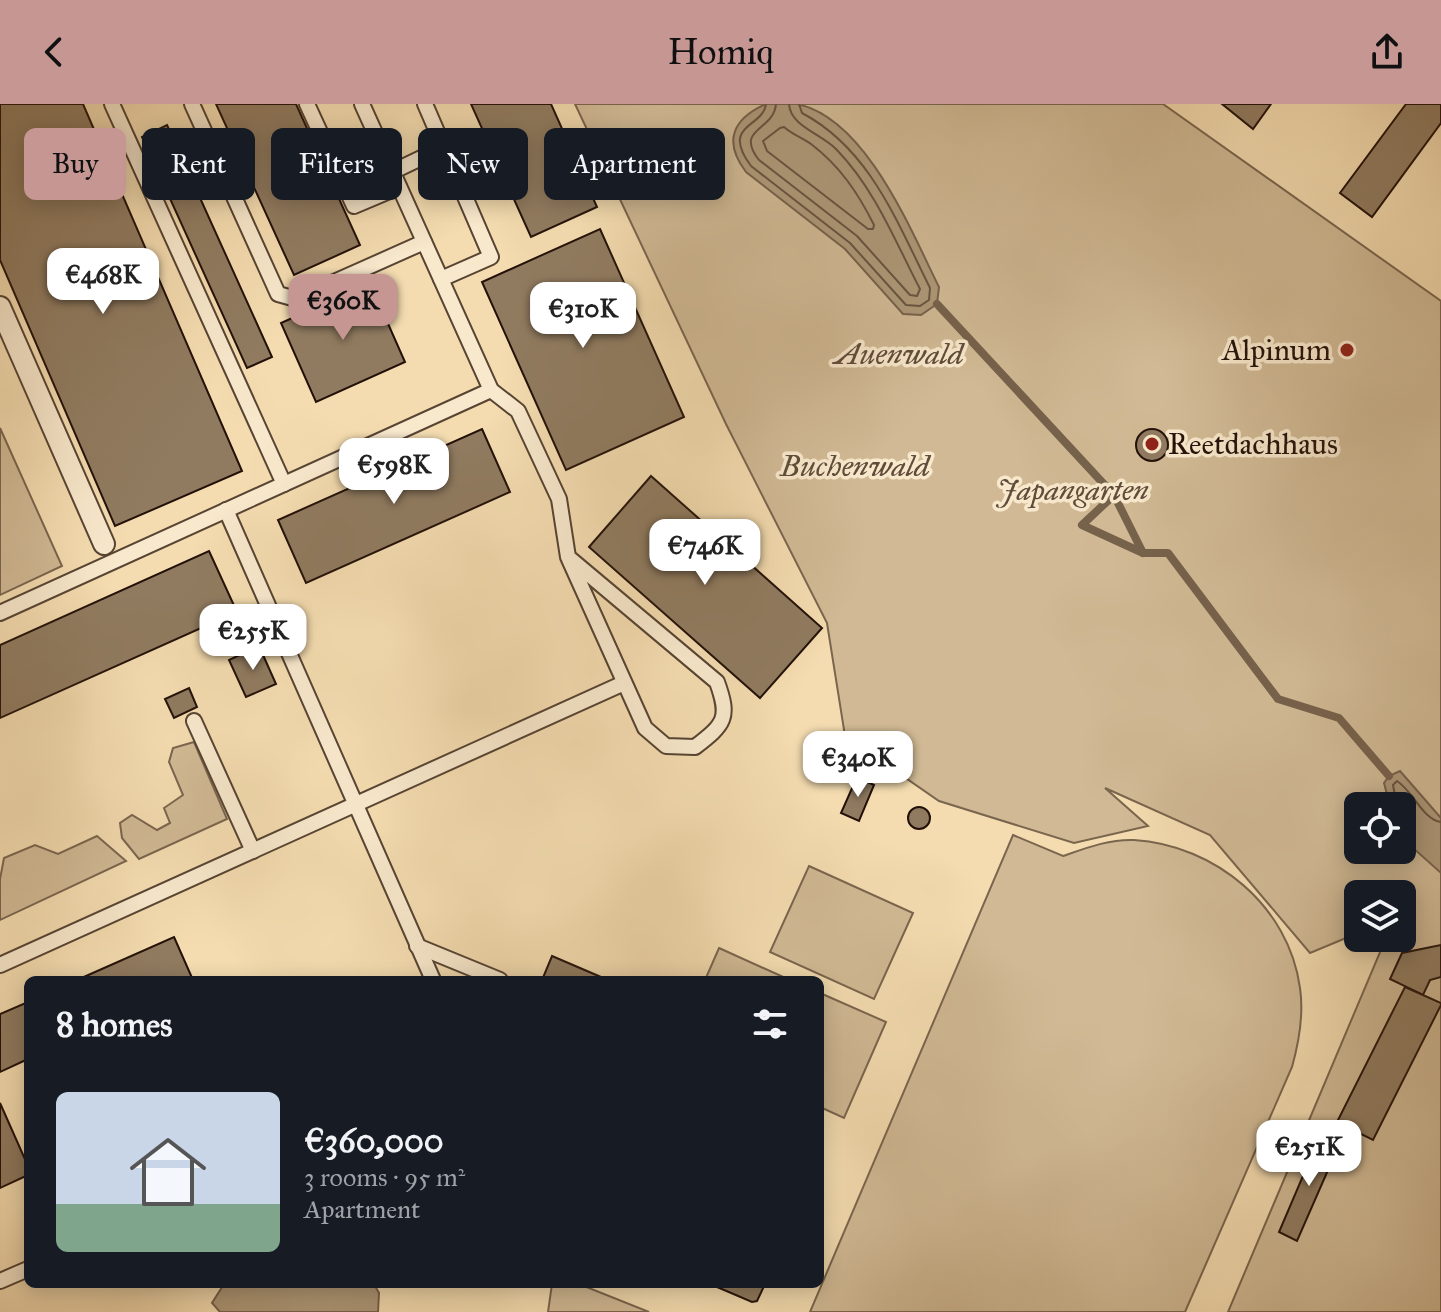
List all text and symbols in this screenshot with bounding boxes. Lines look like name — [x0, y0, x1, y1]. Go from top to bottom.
icon: back — [32, 30, 76, 74]
text: Homiq — [667, 30, 774, 74]
icon: share — [1365, 30, 1409, 74]
chip: Buy — [24, 128, 126, 200]
chip: Rent — [142, 128, 255, 200]
chip: Filters — [271, 128, 402, 200]
chip: New — [418, 128, 528, 200]
chip: Apartment — [544, 128, 725, 200]
pin: €468K — [47, 248, 159, 316]
text: €468K — [65, 258, 141, 290]
pin: €360K — [287, 274, 399, 342]
pin: €310K — [527, 282, 639, 350]
text: €360K — [306, 284, 380, 316]
text: €310K — [548, 292, 618, 324]
place label: Alpinum — [1220, 332, 1331, 368]
park label: Auenwald — [832, 336, 966, 372]
marker: Alpinum — [1338, 341, 1356, 359]
place label: Reetdachhaus — [1168, 426, 1338, 462]
marker: Reetdachhaus — [1143, 435, 1161, 453]
pin: €598K — [338, 438, 450, 506]
text: €598K — [357, 448, 431, 480]
park label: Buchenwald — [778, 448, 932, 484]
park label: Japangarten — [995, 472, 1149, 509]
pin: €746K — [649, 519, 761, 587]
text: €746K — [667, 529, 743, 561]
pin: €255K — [197, 604, 309, 672]
text: €255K — [217, 614, 289, 646]
pin: €340K — [802, 731, 914, 799]
text: €340K — [821, 741, 895, 773]
map controls — [1344, 792, 1416, 952]
button: locate — [1344, 792, 1416, 864]
button: layers — [1344, 880, 1416, 952]
icon: filters — [748, 1002, 792, 1046]
text: 8 homes — [56, 1004, 172, 1045]
text: €360,000 — [304, 1120, 444, 1161]
pin: €251K — [1253, 1120, 1365, 1188]
icon: home — [120, 1124, 216, 1220]
text: €251K — [1274, 1130, 1344, 1162]
text: 3 rooms · 95 m² — [304, 1161, 465, 1193]
text: Apartment — [304, 1193, 420, 1225]

